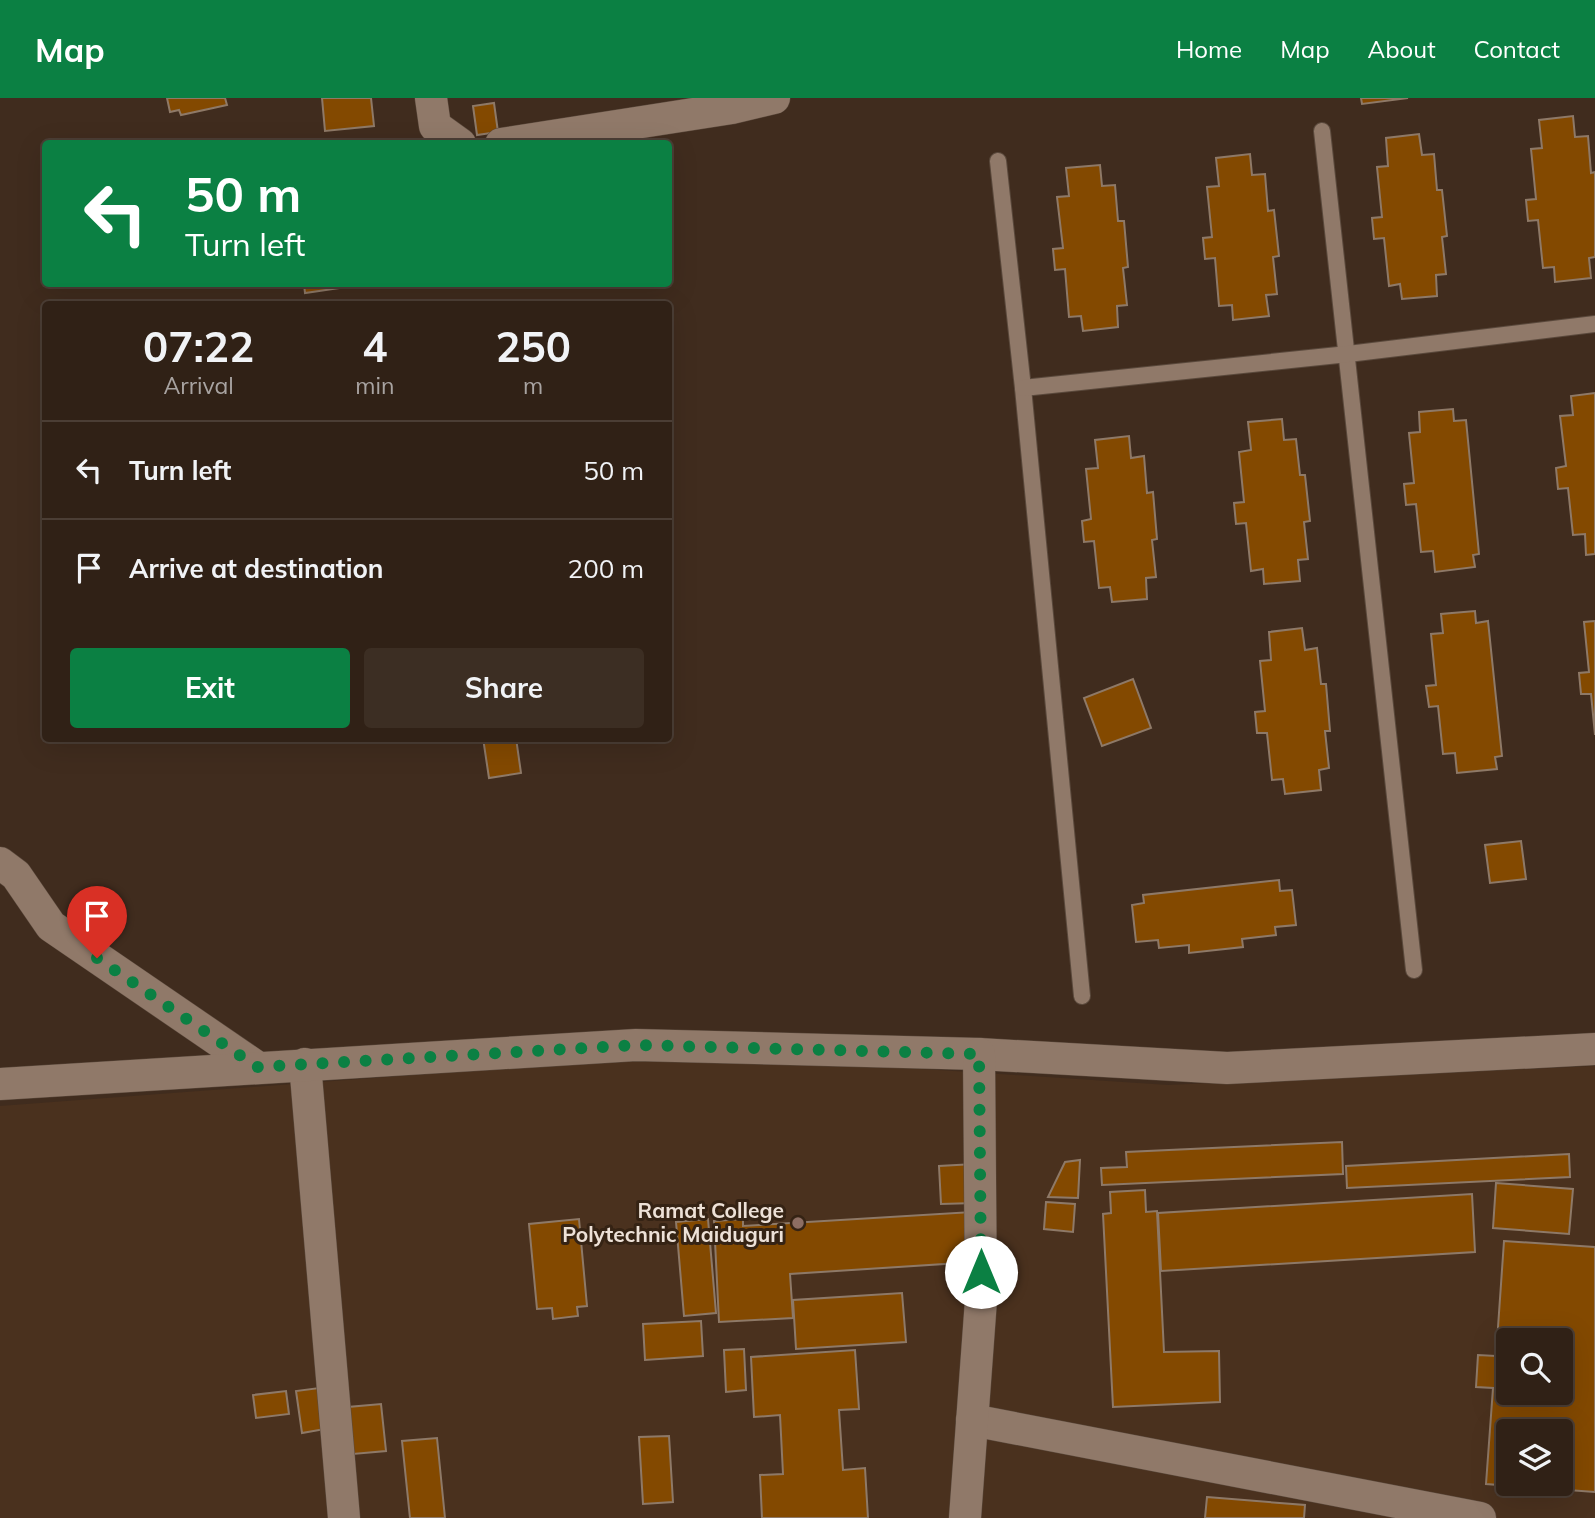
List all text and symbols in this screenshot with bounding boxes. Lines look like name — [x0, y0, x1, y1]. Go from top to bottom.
text: Map — [35, 29, 105, 70]
text: Home — [1176, 34, 1242, 64]
text: Map — [1280, 34, 1330, 64]
text: About — [1368, 34, 1436, 64]
text: Contact — [1474, 34, 1560, 64]
text: 50 m — [185, 163, 301, 224]
icon: left — [70, 168, 161, 259]
text: Turn left — [185, 224, 305, 264]
text: 07:22 — [143, 320, 254, 373]
text: 4 — [362, 320, 387, 373]
text: 250 — [495, 320, 571, 373]
text: Arrival — [163, 371, 234, 400]
text: min — [355, 371, 394, 400]
text: m — [523, 371, 543, 400]
icon: left — [70, 451, 108, 489]
text: Turn left — [129, 454, 231, 487]
text: 50 m — [583, 454, 644, 487]
icon: arrive — [70, 549, 108, 587]
text: Arrive at destination — [129, 552, 384, 585]
text: 200 m — [568, 552, 644, 585]
button: Exit — [70, 648, 350, 728]
button: Share — [364, 648, 644, 728]
pin — [67, 886, 127, 958]
icon: arrive — [78, 897, 116, 935]
place label: Ramat College Polytechnic Maiduguri — [562, 1197, 784, 1247]
marker: Ramat College Polytechnic Maiduguri — [790, 1215, 806, 1231]
position arrow — [944, 1235, 1018, 1309]
map controls — [1496, 1328, 1573, 1496]
button: search — [1496, 1328, 1573, 1405]
button: layers — [1496, 1419, 1573, 1496]

